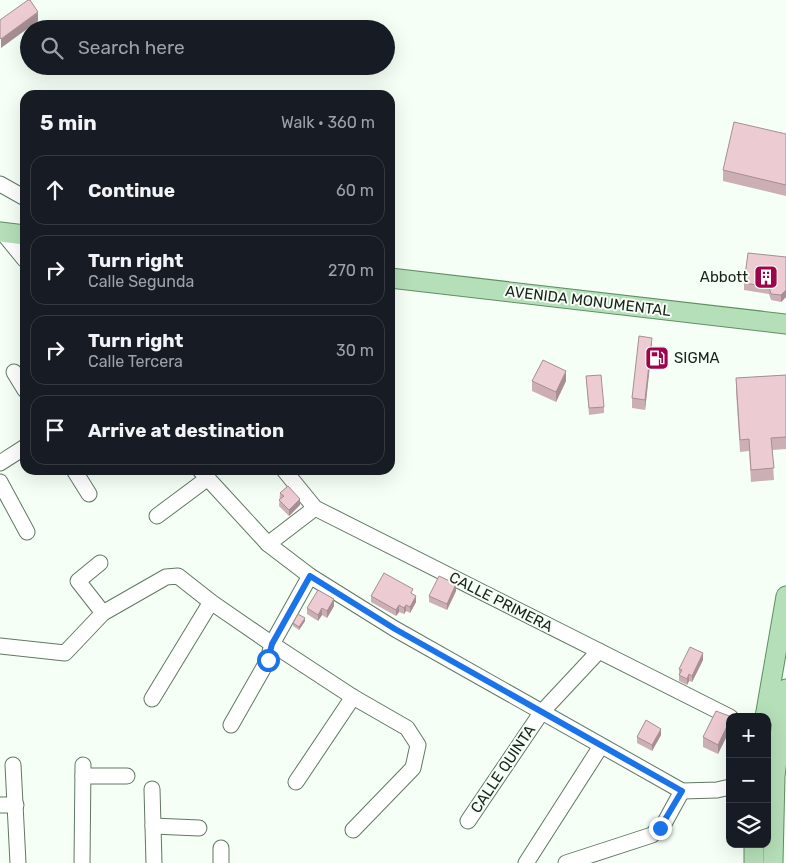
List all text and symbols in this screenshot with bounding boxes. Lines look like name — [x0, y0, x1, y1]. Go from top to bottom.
search box — [20, 20, 395, 75]
icon: search — [38, 34, 66, 62]
text: Search here — [78, 36, 185, 59]
text: 5 min — [40, 110, 97, 135]
text: Walk · 360 m — [281, 113, 375, 132]
icon: ahead — [41, 176, 69, 204]
text: Continue — [88, 179, 175, 202]
text: 60 m — [336, 181, 374, 200]
text: Turn right — [88, 249, 183, 272]
icon: right — [41, 256, 69, 284]
text: 270 m — [328, 261, 374, 280]
building icon: Abbott — [753, 264, 779, 290]
place label: Abbott — [700, 268, 748, 286]
text: Calle Segunda — [88, 272, 194, 291]
street label: AVENIDA MONUMENTAL — [504, 282, 672, 320]
text: Turn right — [88, 329, 183, 352]
icon: right — [41, 336, 69, 364]
text: 30 m — [336, 341, 374, 360]
fuel station icon: SIGMA — [644, 345, 670, 371]
place label: SIGMA — [674, 349, 720, 367]
text: Calle Tercera — [88, 352, 183, 371]
icon: arrive — [41, 416, 69, 444]
text: Arrive at destination — [88, 419, 284, 442]
street label: CALLE PRIMERA — [446, 568, 556, 636]
route start — [257, 649, 280, 672]
map controls — [726, 713, 771, 848]
button: + — [726, 713, 771, 758]
street label: CALLE QUINTA — [467, 722, 539, 816]
button: − — [726, 758, 771, 803]
button: layers — [726, 803, 771, 848]
route end — [649, 817, 672, 840]

